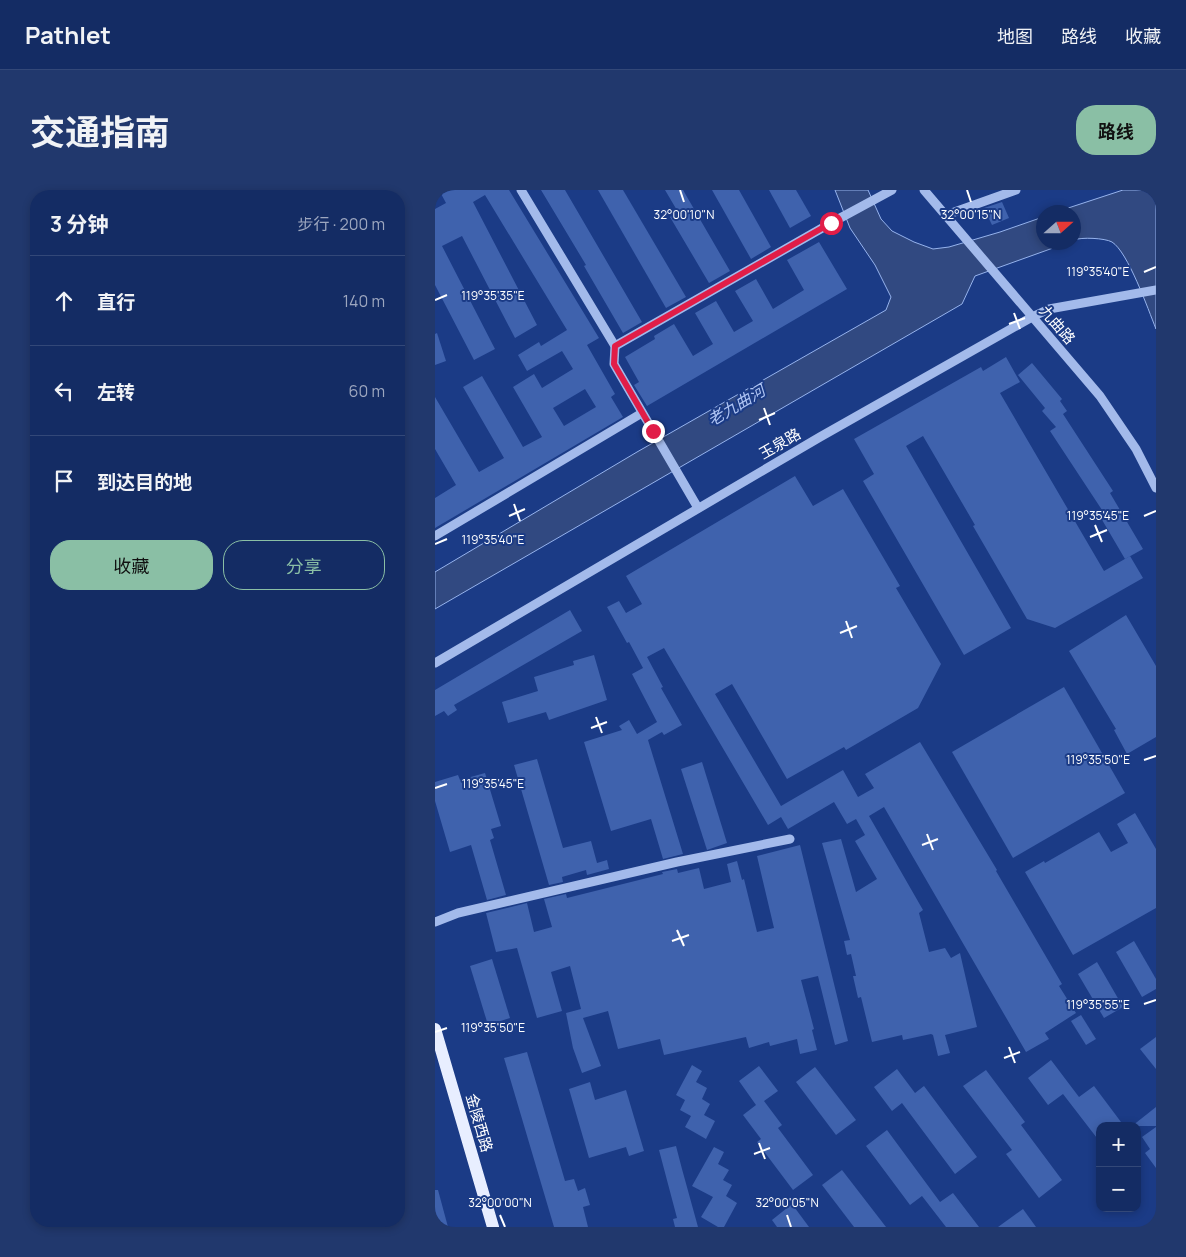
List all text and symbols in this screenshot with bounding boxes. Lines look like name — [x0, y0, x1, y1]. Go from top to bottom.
text: Pathlet — [25, 18, 111, 51]
text: 地图 — [997, 24, 1033, 48]
text: 路线 — [1061, 24, 1097, 48]
text: 收藏 — [1125, 24, 1161, 48]
button: 路线 — [1076, 105, 1156, 155]
text: 交通指南 — [30, 108, 170, 156]
north arrow — [1036, 205, 1081, 250]
text: 32°00'10"N — [654, 206, 715, 223]
text: 32°00'15"N — [941, 206, 1001, 223]
text: 3 分钟 — [50, 210, 108, 238]
route start — [820, 212, 843, 235]
text: 步行 · 200 m — [298, 213, 385, 235]
text: 119°35'40"E — [1067, 263, 1130, 280]
icon: ahead — [50, 287, 78, 315]
text: 119°35'35"E — [461, 287, 525, 304]
text: 直行 — [97, 289, 135, 315]
text: 140 m — [343, 290, 385, 312]
street label: 九曲路 — [1035, 301, 1080, 349]
icon: left — [50, 377, 78, 405]
water label: 老九曲河 — [703, 378, 772, 431]
text: 左转 — [97, 379, 135, 405]
text: 60 m — [349, 380, 385, 402]
route end — [642, 420, 665, 443]
street label: 玉泉路 — [755, 423, 804, 464]
icon: arrive — [50, 467, 78, 495]
text: 到达目的地 — [97, 469, 192, 495]
text: 119°35'45"E — [1067, 507, 1129, 524]
text: 119°35'40"E — [462, 531, 525, 548]
button: 收藏 — [50, 540, 213, 590]
button: 分享 — [223, 540, 385, 590]
text: 119°35'50"E — [1066, 751, 1130, 768]
text: 119°35'45"E — [462, 775, 524, 792]
text: 119°35'55"E — [1066, 996, 1130, 1013]
text: 119°35'50"E — [461, 1019, 525, 1036]
street label: 金陵西路 — [461, 1091, 498, 1155]
map controls — [1096, 1122, 1141, 1212]
button: + — [1096, 1122, 1141, 1167]
button: − — [1096, 1167, 1141, 1212]
text: 32°00'00"N — [468, 1194, 532, 1211]
text: 32°00'05"N — [755, 1194, 819, 1211]

